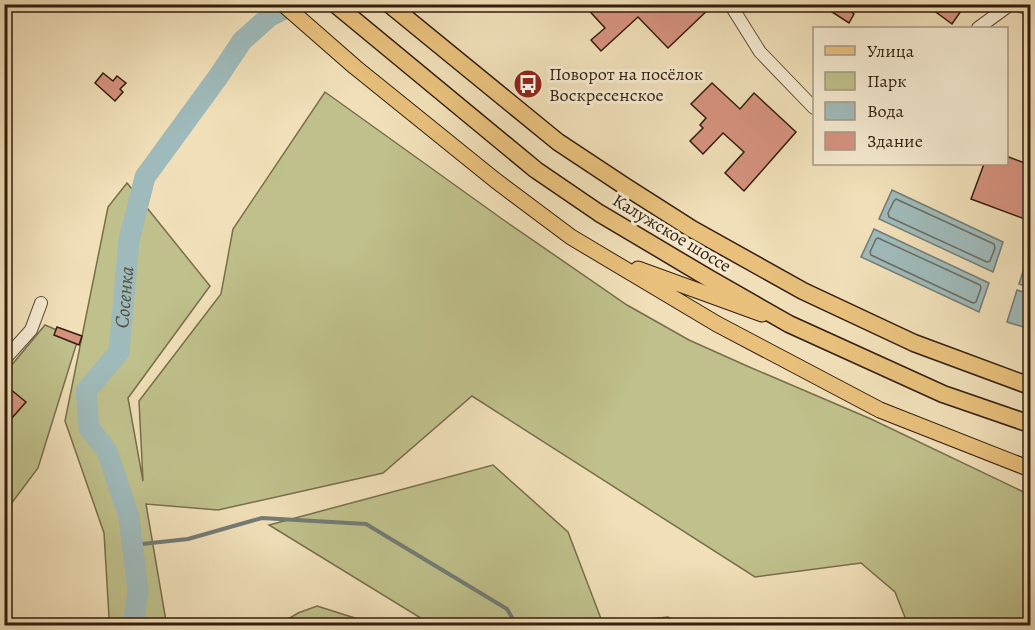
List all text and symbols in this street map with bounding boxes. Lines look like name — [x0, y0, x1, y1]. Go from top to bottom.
legend — [813, 27, 1008, 165]
text: Улица — [867, 39, 915, 63]
place label: Поворот на посёлок Воскресенское — [549, 62, 703, 107]
bus stop icon: Поворот на посёлок Воскресенское — [512, 68, 544, 100]
text: Парк — [867, 69, 907, 93]
text: Вода — [867, 99, 905, 123]
text: Здание — [867, 129, 923, 153]
street label: Калужское шоссе — [608, 188, 736, 278]
water label: Сосенка — [108, 265, 141, 329]

